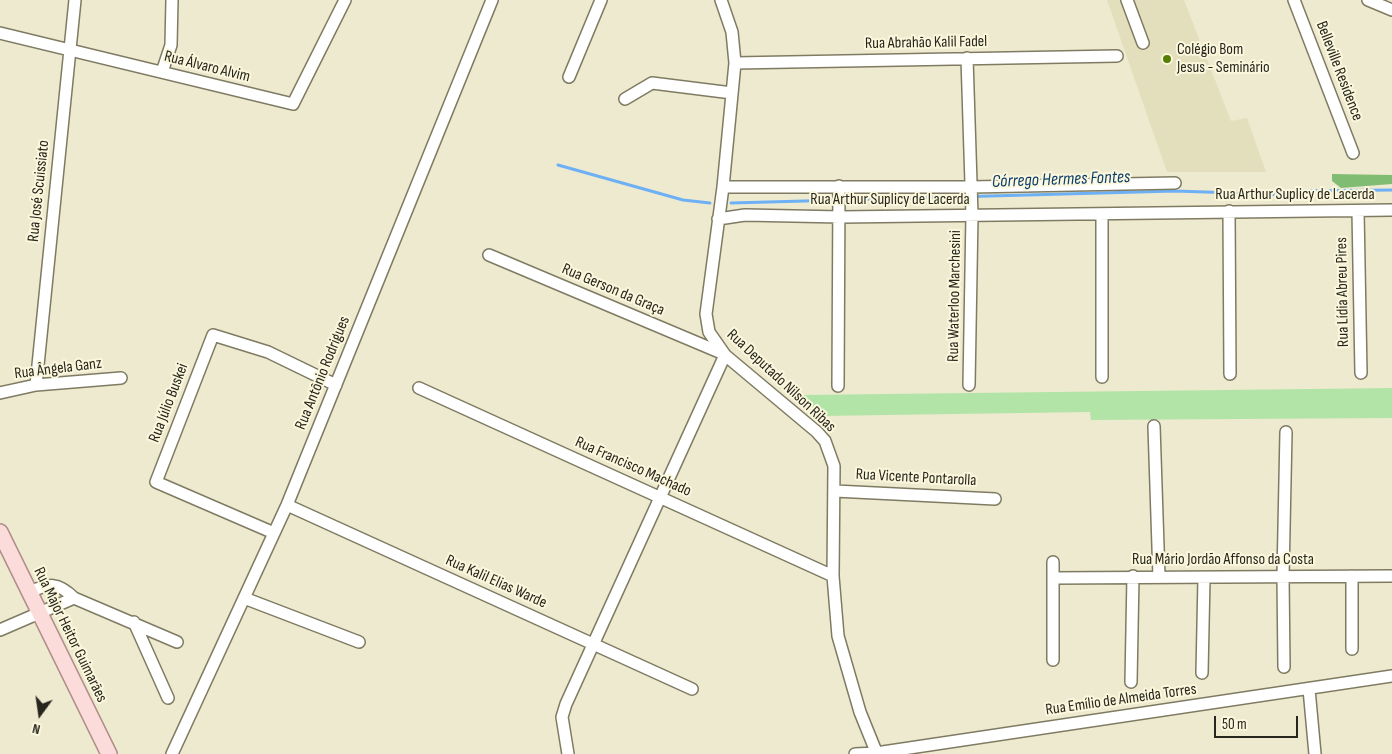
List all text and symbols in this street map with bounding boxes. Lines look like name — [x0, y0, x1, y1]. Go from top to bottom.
street label: Belleville Residence — [1311, 19, 1367, 123]
street label: Rua Abrahão Kalil Fadel — [865, 32, 987, 54]
place label: Colégio Bom Jesus - Seminário — [1177, 40, 1270, 78]
street label: Rua Álvaro Alvim — [162, 47, 252, 87]
marker: Colégio Bom Jesus - Seminário — [1161, 53, 1173, 65]
street label: Rua José Scuissiato — [24, 139, 54, 243]
water label: Córrego Hermes Fontes — [991, 167, 1131, 193]
street label: Rua Arthur Suplicy de Lacerda — [1215, 185, 1375, 205]
street label: Rua Arthur Suplicy de Lacerda — [810, 190, 970, 210]
street label: Rua Waterloo Marchesini — [944, 230, 966, 362]
street label: Rua Lídia Abreu Pires — [1332, 237, 1354, 347]
street label: Rua Gerson da Graça — [559, 260, 667, 320]
street label: Rua Antônio Rodrigues — [292, 313, 354, 433]
street label: Rua Deputado Nilson Ribas — [723, 326, 839, 436]
street label: Rua Ângela Ganz — [13, 354, 103, 384]
street label: Rua Júlio Buskei — [145, 361, 193, 445]
street label: Rua Francisco Machado — [572, 433, 694, 501]
street label: Rua Vicente Pontarolla — [855, 465, 977, 491]
street label: Rua Mário Jordão Affonso da Costa — [1132, 550, 1314, 570]
street label: Rua Kalil Elias Warde — [442, 551, 550, 613]
street label: Rua Major Heitor Guimarães — [29, 564, 111, 706]
street label: Rua Emílio de Almeida Torres — [1044, 680, 1198, 720]
north arrow — [15, 689, 65, 739]
scale bar — [1217, 706, 1301, 738]
text: 50 m — [1222, 715, 1247, 734]
text: N — [31, 720, 42, 738]

